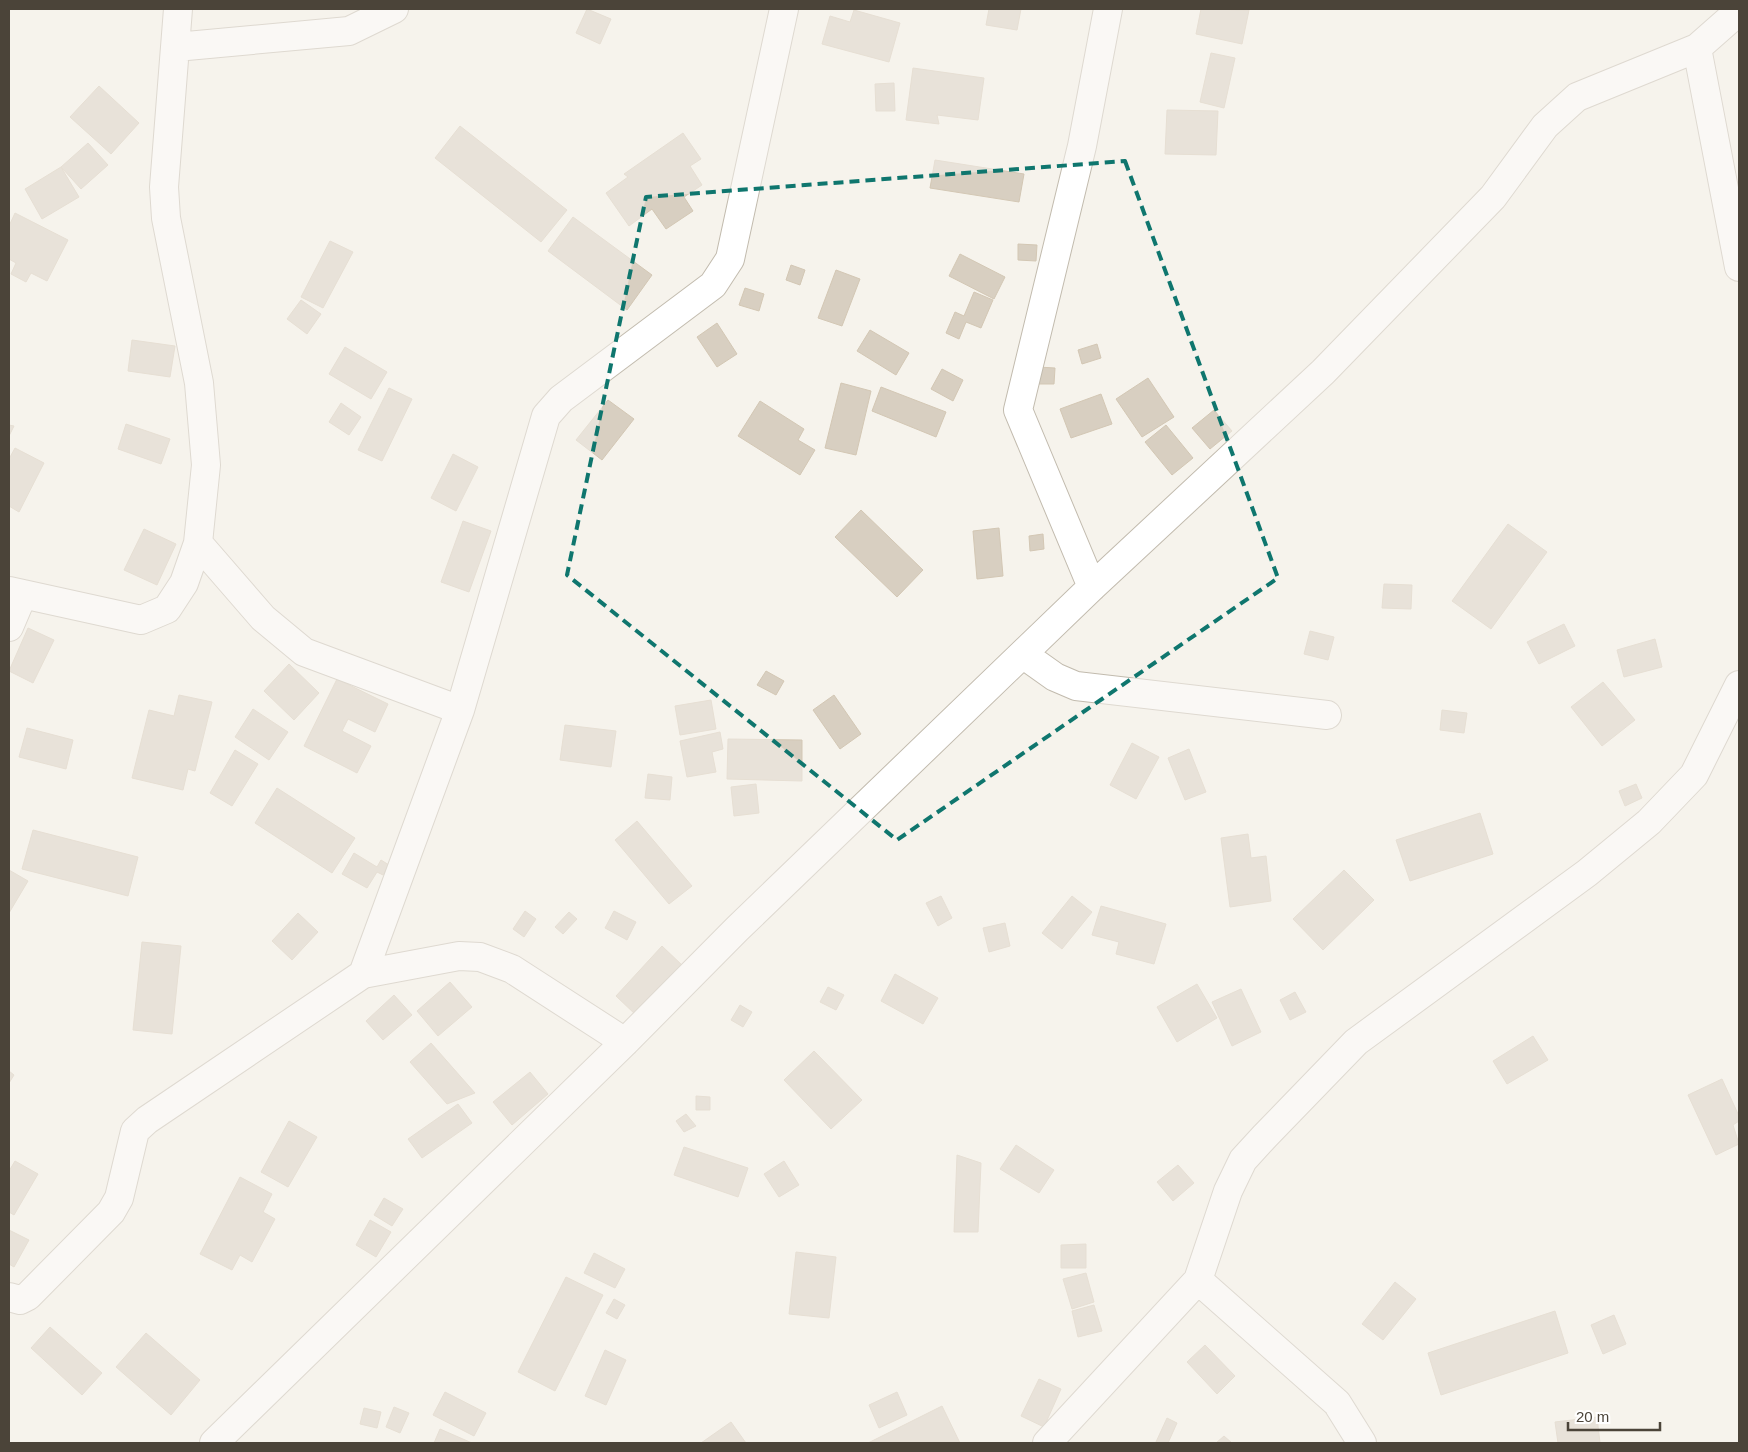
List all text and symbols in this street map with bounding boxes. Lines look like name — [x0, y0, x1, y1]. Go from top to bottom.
scale bar — [1568, 1400, 1660, 1432]
text: 20 m — [1576, 1408, 1609, 1425]

